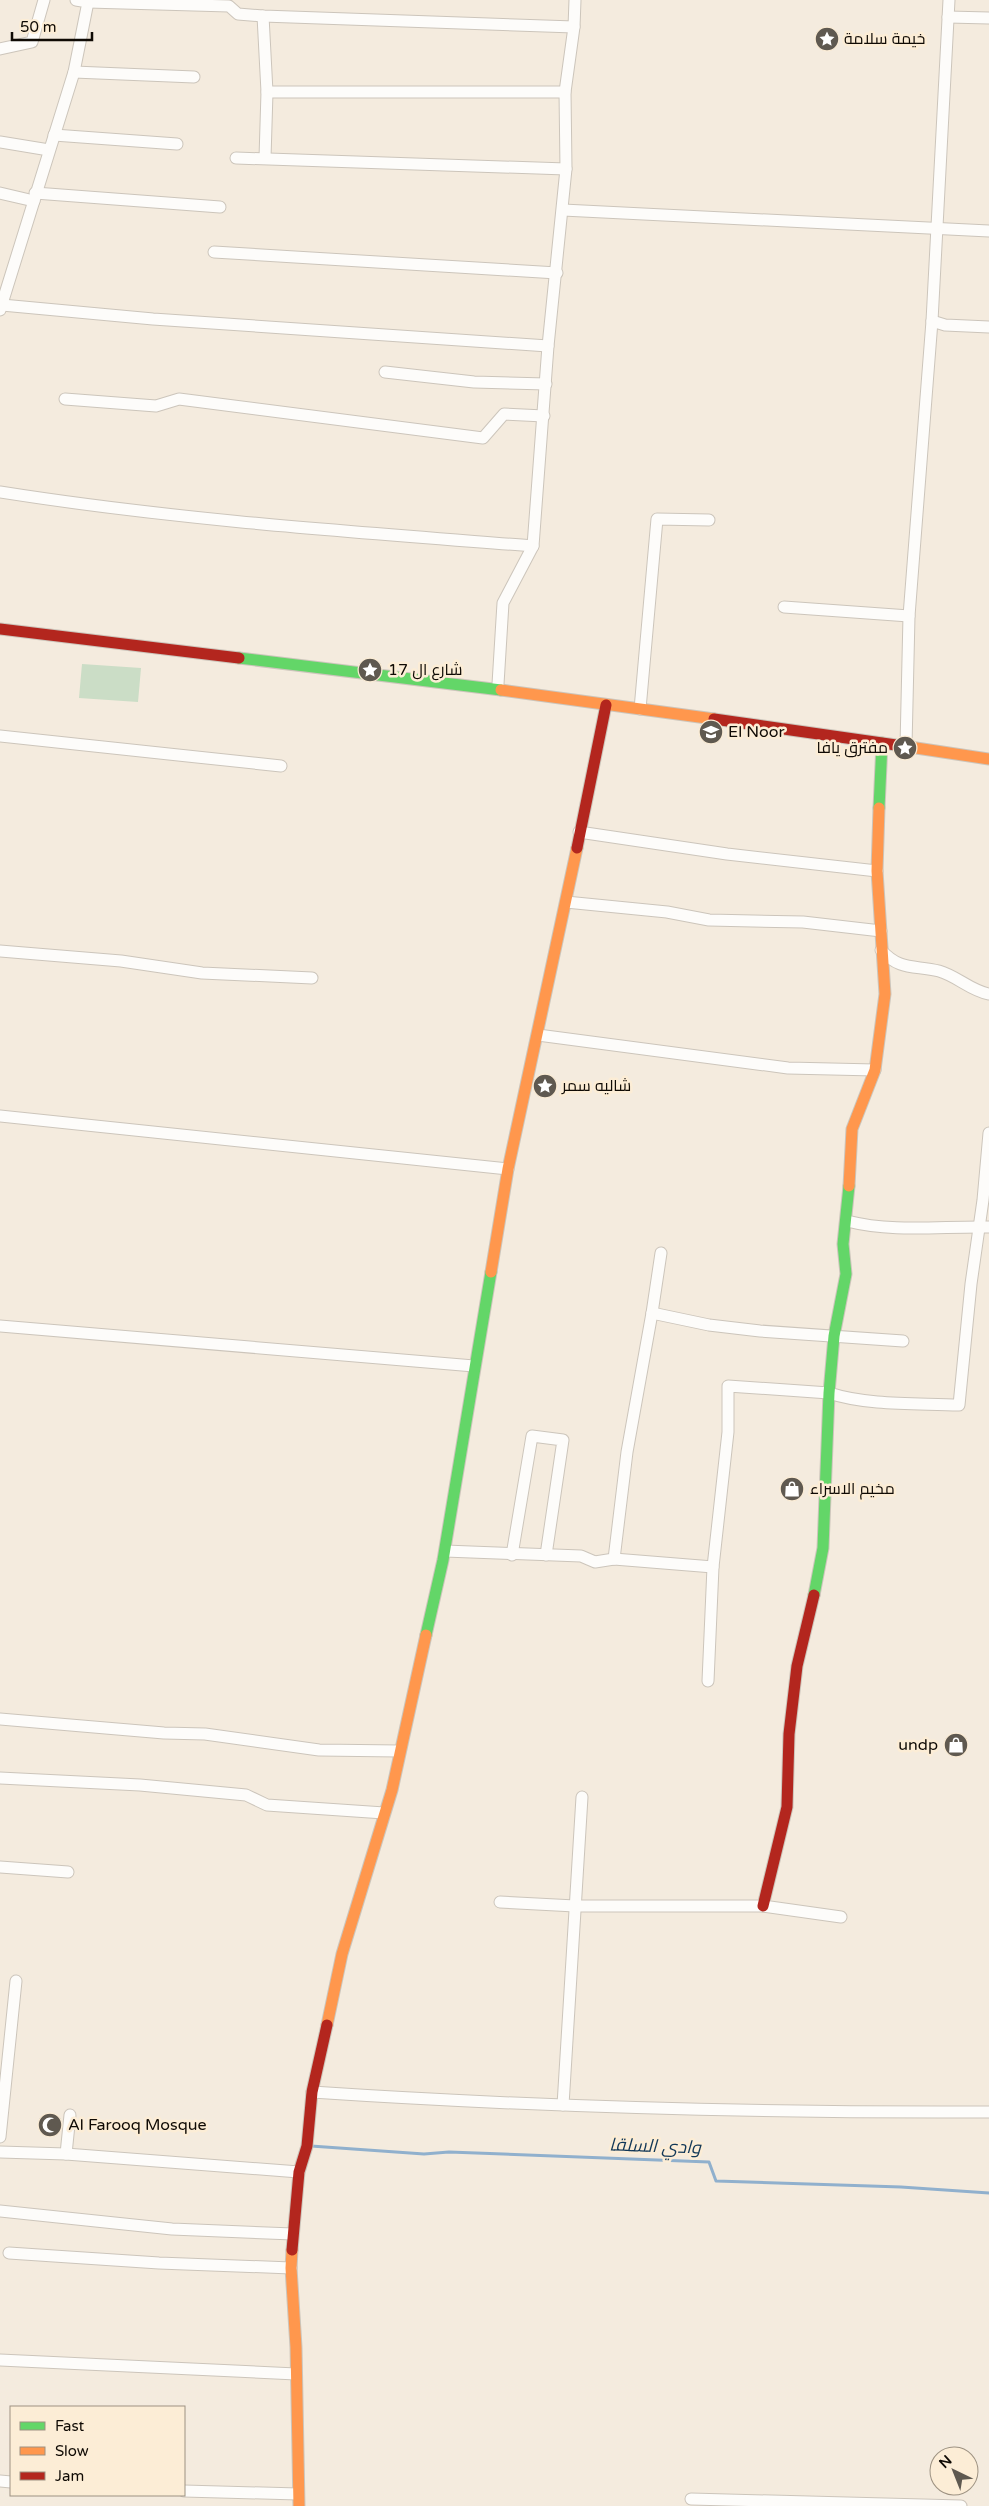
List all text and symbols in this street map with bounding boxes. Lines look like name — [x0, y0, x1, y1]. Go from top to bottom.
scale bar — [12, 10, 92, 42]
text: 50 m — [20, 18, 57, 36]
place icon: خيمة سلامة — [814, 26, 840, 52]
place label: خيمة سلامة — [844, 29, 925, 49]
place icon: شارع ال 17 — [357, 657, 383, 683]
place label: شارع ال 17 — [388, 660, 462, 681]
school or university icon: El Noor — [698, 719, 724, 745]
place label: El Noor — [728, 722, 785, 742]
place icon: مفترق يافا — [892, 735, 918, 761]
place label: مفترق يافا — [817, 738, 888, 758]
place icon: شاليه سمر — [532, 1073, 558, 1099]
place label: شاليه سمر — [561, 1076, 631, 1096]
shop icon: مخيم الاسراء — [779, 1476, 805, 1502]
place label: مخيم الاسراء — [810, 1479, 895, 1500]
shop icon: undp — [943, 1732, 969, 1758]
place label: undp — [898, 1735, 938, 1755]
mosque icon: Al Farooq Mosque — [37, 2112, 63, 2138]
place label: Al Farooq Mosque — [68, 2115, 207, 2135]
water label: وادي السلقا — [609, 2133, 702, 2162]
legend — [10, 2406, 185, 2496]
text: Fast — [55, 2417, 85, 2435]
text: Slow — [55, 2442, 89, 2460]
north arrow — [929, 2446, 979, 2496]
text: N — [936, 2452, 955, 2472]
text: Jam — [55, 2467, 84, 2485]

